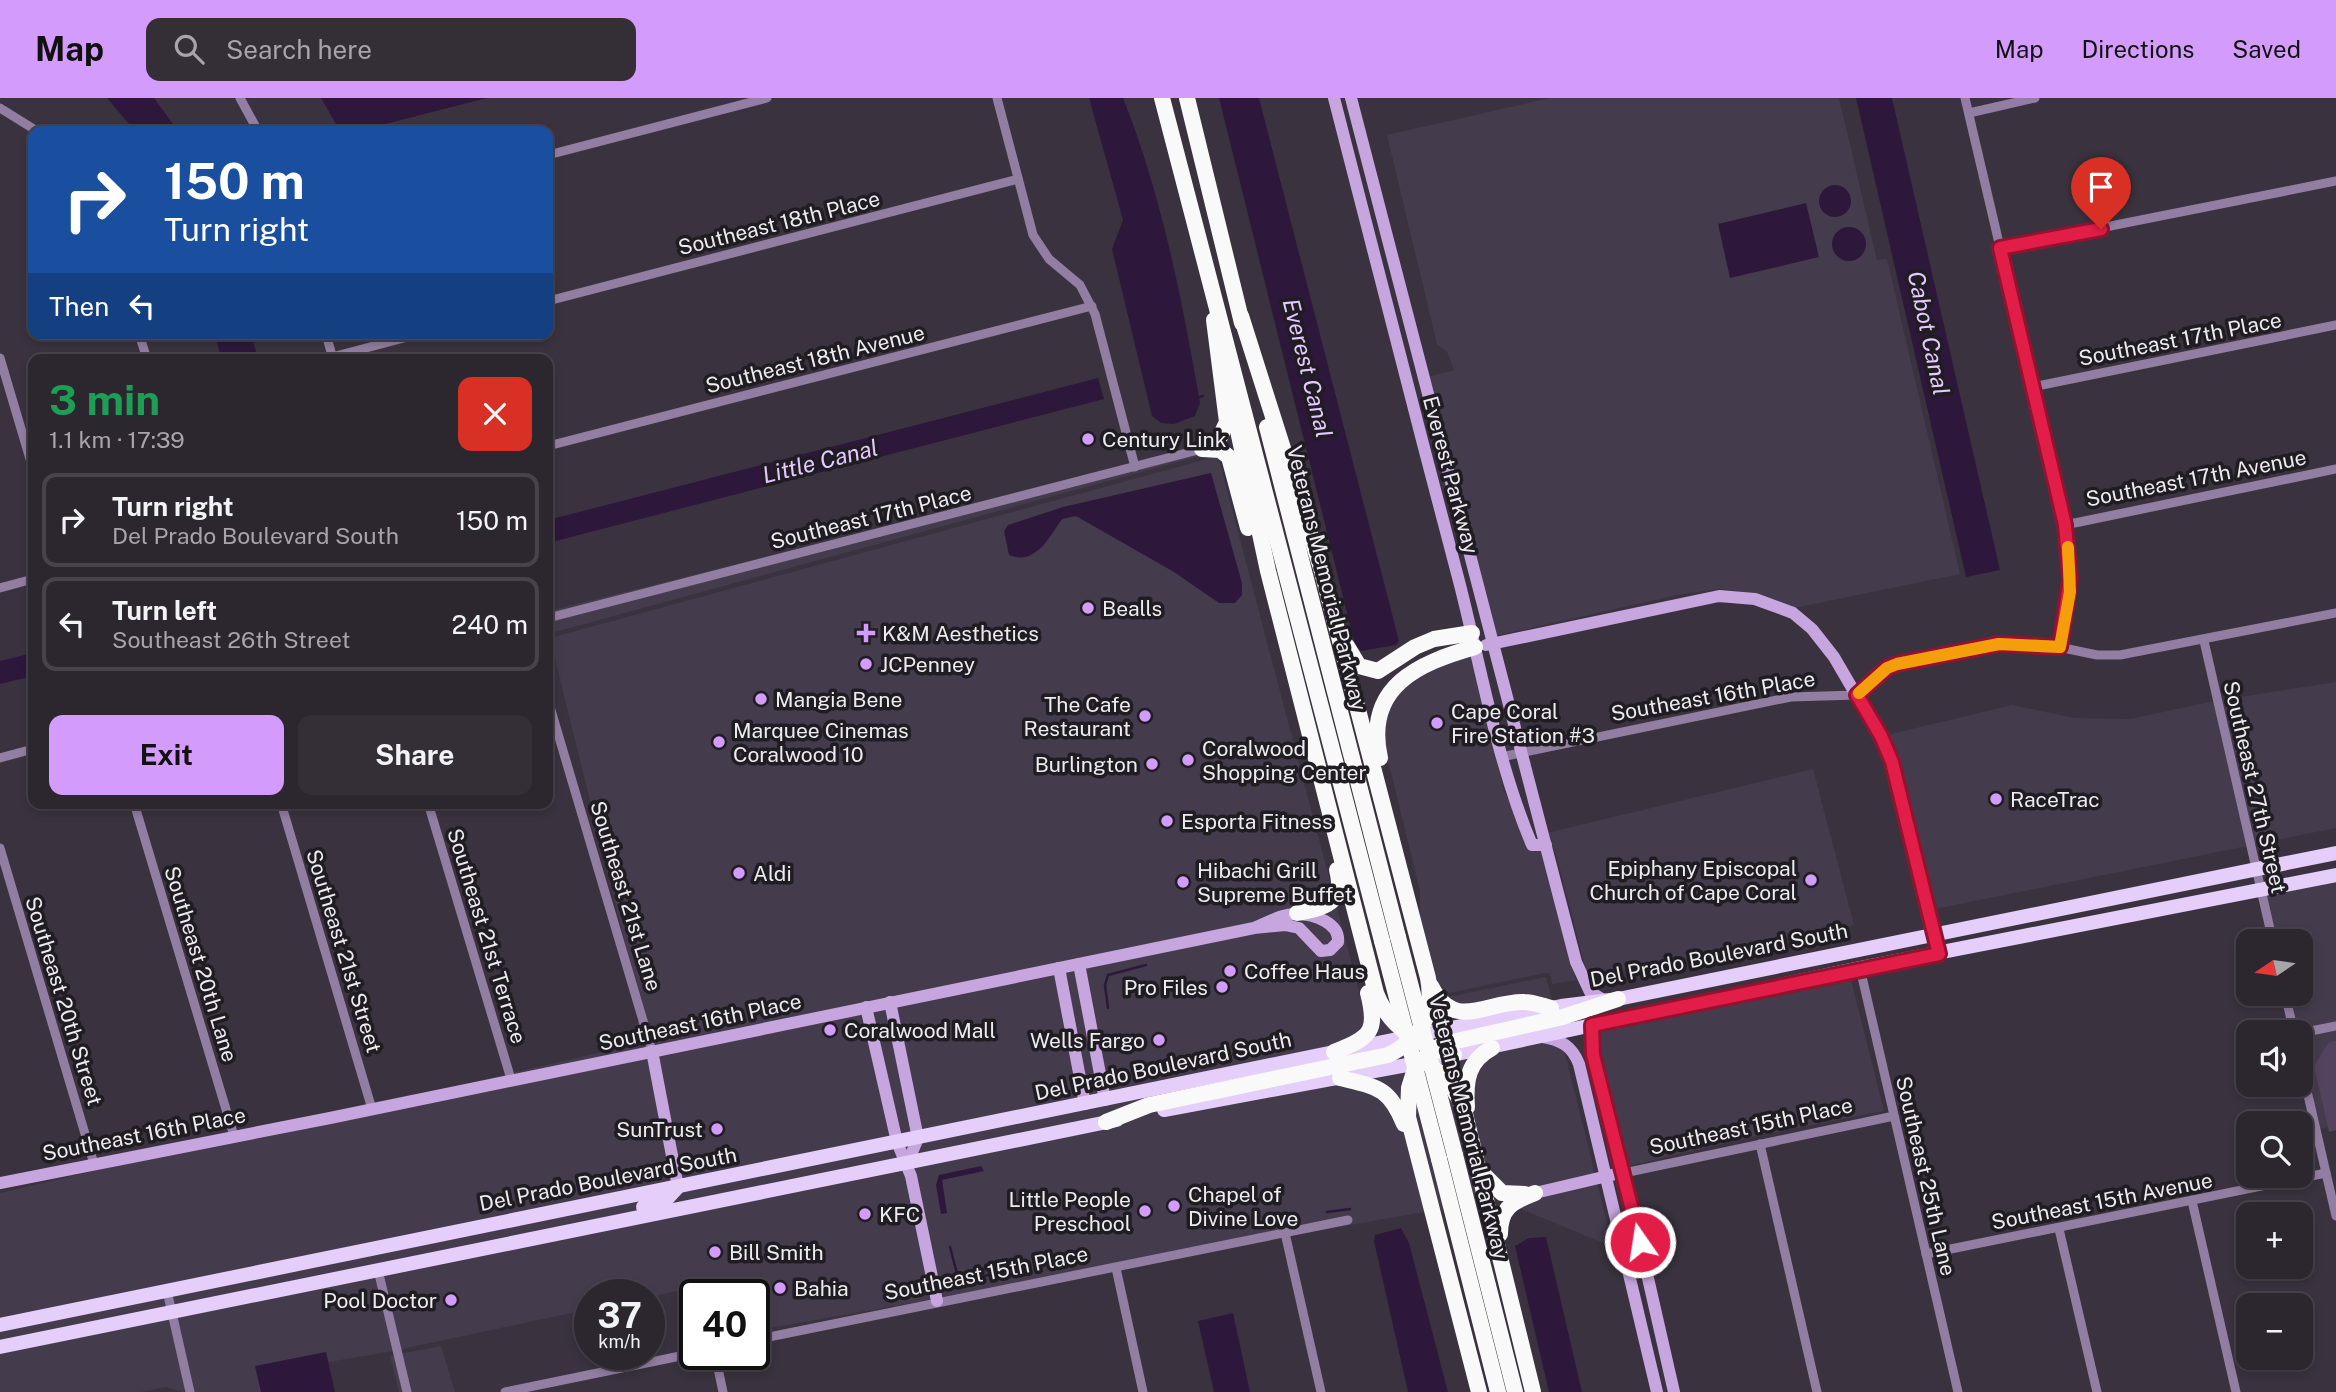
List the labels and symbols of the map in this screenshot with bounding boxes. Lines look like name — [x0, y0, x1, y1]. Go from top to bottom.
pin — [2071, 157, 2131, 229]
street label: Southeast 18th Place — [675, 186, 883, 260]
water label: Cabot Canal — [1903, 268, 1955, 398]
water label: Everest Canal — [1278, 296, 1338, 440]
street label: Southeast 17th Place — [2076, 307, 2284, 371]
street label: Southeast 18th Avenue — [703, 320, 927, 398]
street label: Everest Parkway — [1418, 393, 1484, 557]
place label: Century Link — [1102, 427, 1227, 452]
marker: Century Link — [1080, 431, 1096, 447]
water label: Little Canal — [759, 434, 881, 488]
street label: Veterans Memorial Parkway — [1282, 443, 1372, 713]
street label: Southeast 17th Avenue — [2084, 444, 2308, 512]
street label: Southeast 17th Place — [768, 480, 974, 554]
place label: Bealls — [1102, 596, 1162, 621]
marker: Bealls — [1080, 600, 1096, 616]
place label: K&M Aesthetics — [882, 621, 1039, 646]
marker: K&M Aesthetics — [856, 623, 876, 643]
place label: JCPenney — [880, 652, 975, 677]
marker: JCPenney — [858, 656, 874, 672]
street label: Southeast 16th Place — [1609, 666, 1817, 726]
street label: Southeast 27th Street — [2218, 678, 2292, 896]
place label: Mangia Bene — [775, 687, 902, 712]
marker: Mangia Bene — [753, 691, 769, 707]
place label: The Cafe Restaurant — [1024, 692, 1131, 741]
place label: Cape Coral Fire Station #3 — [1451, 699, 1595, 748]
marker: The Cafe Restaurant — [1137, 708, 1153, 724]
marker: Cape Coral Fire Station #3 — [1429, 715, 1445, 731]
place label: Marquee Cinemas Coralwood 10 — [733, 718, 909, 767]
marker: Marquee Cinemas Coralwood 10 — [711, 734, 727, 750]
place label: Coralwood Shopping Center — [1202, 736, 1367, 785]
place label: Burlington — [1035, 752, 1138, 777]
marker: Coralwood Shopping Center — [1180, 752, 1196, 768]
marker: Burlington — [1144, 756, 1160, 772]
place label: RaceTrac — [2010, 787, 2100, 812]
marker: RaceTrac — [1988, 791, 2004, 807]
street label: Southeast 21st Lane — [585, 798, 667, 994]
place label: Esporta Fitness — [1181, 809, 1333, 834]
marker: Esporta Fitness — [1159, 813, 1175, 829]
street label: Southeast 21st Terrace — [442, 825, 532, 1047]
street label: Southeast 21st Street — [301, 846, 387, 1056]
place label: Epiphany Episcopal Church of Cape Coral — [1590, 856, 1797, 905]
place label: Hibachi Grill Supreme Buffet — [1197, 858, 1353, 907]
place label: Aldi — [753, 861, 792, 886]
street label: Southeast 20th Lane — [159, 863, 243, 1065]
marker: Aldi — [731, 865, 747, 881]
marker: Epiphany Episcopal Church of Cape Coral — [1803, 872, 1819, 888]
marker: Hibachi Grill Supreme Buffet — [1175, 874, 1191, 890]
street label: Southeast 20th Street — [20, 893, 108, 1109]
street label: Del Prado Boulevard South — [1588, 918, 1850, 992]
north arrow — [2236, 929, 2314, 1006]
place label: Coffee Haus — [1244, 959, 1365, 984]
marker: Coffee Haus — [1222, 963, 1238, 979]
place label: Pro Files — [1124, 975, 1208, 1000]
marker: Pro Files — [1214, 979, 1230, 995]
street label: Southeast 16th Place — [596, 988, 804, 1056]
street label: Veterans Memorial Parkway — [1424, 992, 1514, 1262]
place label: Coralwood Mall — [844, 1018, 996, 1043]
marker: Coralwood Mall — [822, 1022, 838, 1038]
street label: Del Prado Boulevard South — [1032, 1027, 1294, 1105]
place label: Wells Fargo — [1030, 1028, 1145, 1053]
marker: Wells Fargo — [1151, 1032, 1167, 1048]
street label: Southeast 25th Lane — [1891, 1074, 1961, 1278]
street label: Southeast 15th Place — [1647, 1092, 1855, 1160]
street label: Southeast 16th Place — [40, 1102, 248, 1166]
place label: SunTrust — [616, 1117, 703, 1142]
marker: SunTrust — [709, 1121, 725, 1137]
street label: Del Prado Boulevard South — [477, 1142, 739, 1216]
street label: Southeast 15th Avenue — [1989, 1167, 2215, 1235]
place label: Chapel of Divine Love — [1188, 1182, 1298, 1231]
place label: Little People Preschool — [1008, 1187, 1131, 1236]
marker: Chapel of Divine Love — [1166, 1198, 1182, 1214]
place label: KFC — [879, 1202, 920, 1227]
marker: Little People Preschool — [1137, 1203, 1153, 1219]
position arrow — [1603, 1205, 1677, 1279]
marker: KFC — [857, 1206, 873, 1222]
place label: Bill Smith — [729, 1240, 824, 1265]
street label: Southeast 15th Place — [882, 1241, 1090, 1305]
marker: Bill Smith — [707, 1244, 723, 1260]
place label: Bahia — [794, 1276, 849, 1301]
speed limit sign: 40 — [679, 1279, 770, 1370]
marker: Bahia — [772, 1280, 788, 1296]
place label: Pool Doctor — [323, 1288, 437, 1313]
marker: Pool Doctor — [443, 1292, 459, 1308]

